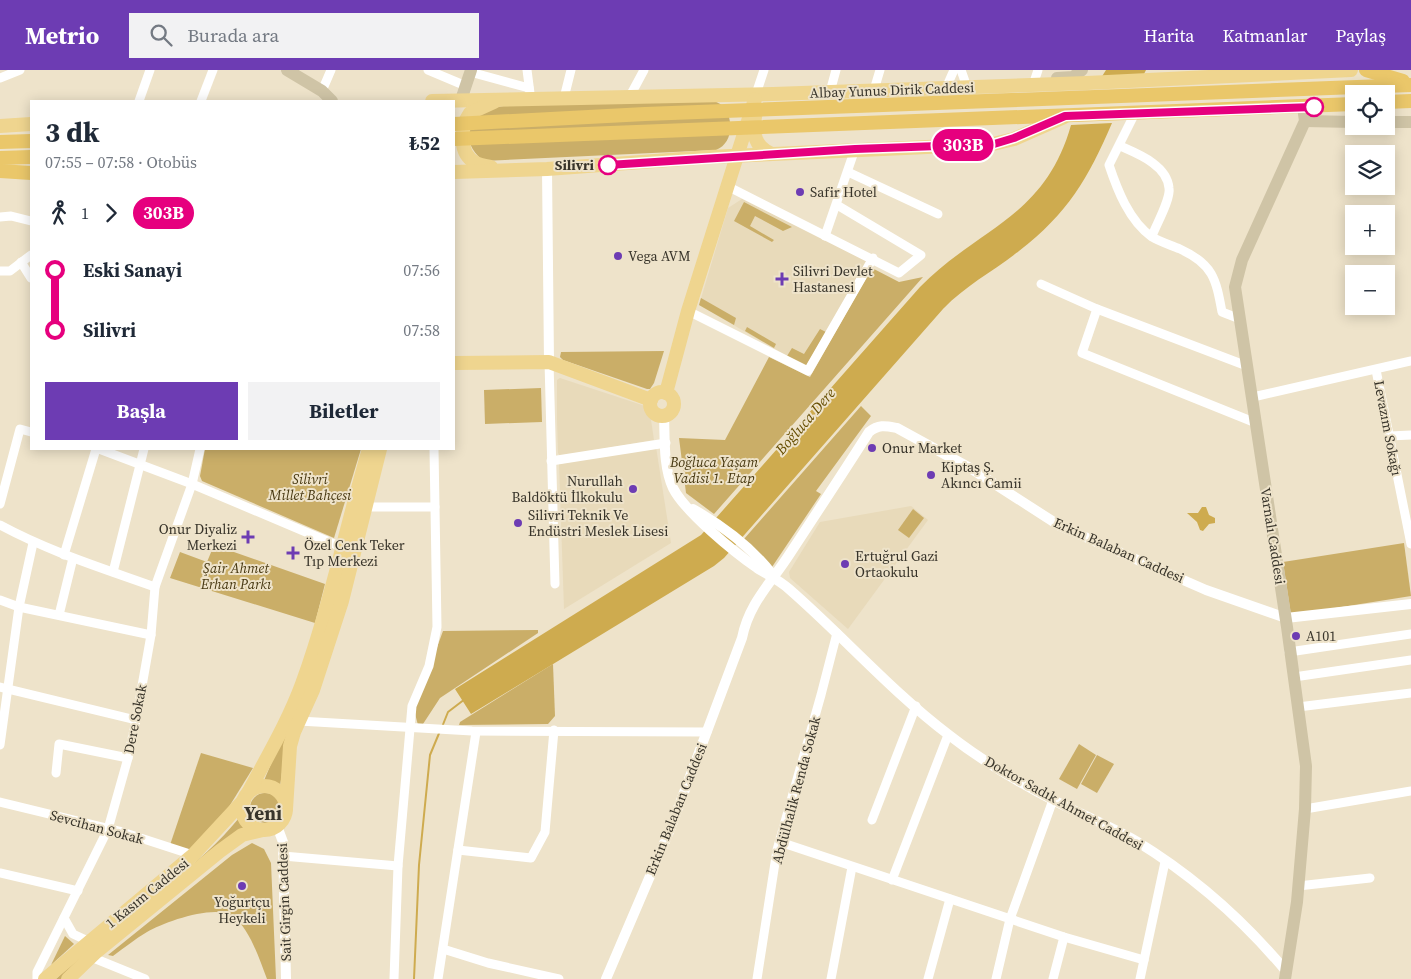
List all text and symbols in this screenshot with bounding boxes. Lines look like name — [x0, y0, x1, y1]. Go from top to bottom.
search box — [129, 13, 479, 58]
text: Metrio — [25, 19, 99, 52]
icon: search — [147, 21, 175, 49]
text: Burada ara — [187, 22, 279, 48]
text: Harita — [1144, 23, 1194, 48]
text: Katmanlar — [1222, 23, 1307, 48]
text: Paylaş — [1335, 23, 1386, 48]
street label: Albay Yunus Dirik Caddesi — [809, 77, 975, 103]
map controls — [1345, 85, 1395, 315]
button: locate — [1345, 85, 1395, 135]
unlabelled marker — [1304, 97, 1324, 117]
text: 3 dk — [45, 113, 100, 151]
line badge: 303B — [928, 129, 998, 161]
text: ₺52 — [409, 130, 440, 156]
text: 303B — [943, 132, 984, 157]
button: layers — [1345, 145, 1395, 195]
text: 07:55 – 07:58 · Otobüs — [45, 151, 197, 173]
place label: Silivri — [555, 155, 595, 175]
marker: Silivri — [598, 155, 618, 175]
place label: Safir Hotel — [810, 182, 877, 202]
marker: Safir Hotel — [794, 186, 806, 198]
icon: walk — [45, 199, 73, 227]
icon: forward — [97, 199, 125, 227]
text: 303B — [143, 200, 184, 225]
text: 1 — [81, 202, 89, 224]
button: + — [1345, 205, 1395, 255]
place label: Vega AVM — [628, 246, 691, 266]
marker: Vega AVM — [612, 250, 624, 262]
text: Eski Sanayi — [83, 257, 182, 283]
text: 07:56 — [403, 259, 440, 281]
place label: Silivri Devlet Hastanesi — [793, 261, 873, 297]
button: − — [1345, 265, 1395, 315]
marker: Silivri Devlet Hastanesi — [775, 272, 789, 286]
text: Silivri — [83, 317, 136, 343]
text: 07:58 — [403, 319, 440, 341]
street label: Levazım Sokağı — [1369, 379, 1407, 477]
button: Başla — [45, 382, 238, 440]
button: Biletler — [248, 382, 440, 440]
water label: Boğluca Dere — [770, 383, 840, 460]
place label: Onur Market — [882, 438, 962, 458]
marker: Onur Market — [866, 442, 878, 454]
park label: Boğluca Yaşam Vadisi 1. Etap — [669, 452, 759, 488]
place label: Kiptaş Ş. Akıncı Camii — [941, 457, 1022, 493]
park label: Silivri Millet Bahçesi — [268, 469, 352, 505]
marker: Kiptaş Ş. Akıncı Camii — [925, 469, 937, 481]
place label: Nurullah Baldöktü İlkokulu — [511, 471, 623, 507]
marker: Nurullah Baldöktü İlkokulu — [627, 483, 639, 495]
street label: Varnalı Caddesi — [1255, 486, 1291, 586]
place label: Silivri Teknik Ve Endüstri Meslek Lisesi — [528, 505, 668, 541]
street label: Erkin Balaban Caddesi — [1051, 512, 1187, 588]
marker: Silivri Teknik Ve Endüstri Meslek Lisesi — [512, 517, 524, 529]
place label: Onur Diyaliz Merkezi — [159, 519, 238, 555]
marker: Onur Diyaliz Merkezi — [241, 530, 255, 544]
place label: Özel Cenk Teker Tıp Merkezi — [304, 535, 405, 571]
marker: Özel Cenk Teker Tıp Merkezi — [286, 546, 300, 560]
place label: Ertuğrul Gazi Ortaokulu — [855, 546, 938, 582]
park label: Şair Ahmet Erhan Parkı — [200, 558, 272, 594]
marker: Ertuğrul Gazi Ortaokulu — [839, 558, 851, 570]
place label: A101 — [1306, 626, 1336, 646]
marker: A101 — [1290, 630, 1302, 642]
street label: Dere Sokak — [118, 682, 152, 755]
street label: Abdülhalik Renda Sokak — [767, 714, 825, 866]
street label: Erkin Balaban Caddesi — [640, 740, 712, 878]
street label: Doktor Sadık Ahmet Caddesi — [981, 751, 1147, 855]
district label: Yeni — [244, 800, 282, 826]
street label: Sevcihan Sokak — [48, 805, 146, 849]
street label: Sait Girgin Caddesi — [272, 843, 296, 961]
street label: 1 Kasım Caddesi — [101, 853, 193, 933]
marker: Yoğurtçu Heykeli — [236, 880, 248, 892]
place label: Yoğurtçu Heykeli — [214, 892, 270, 928]

